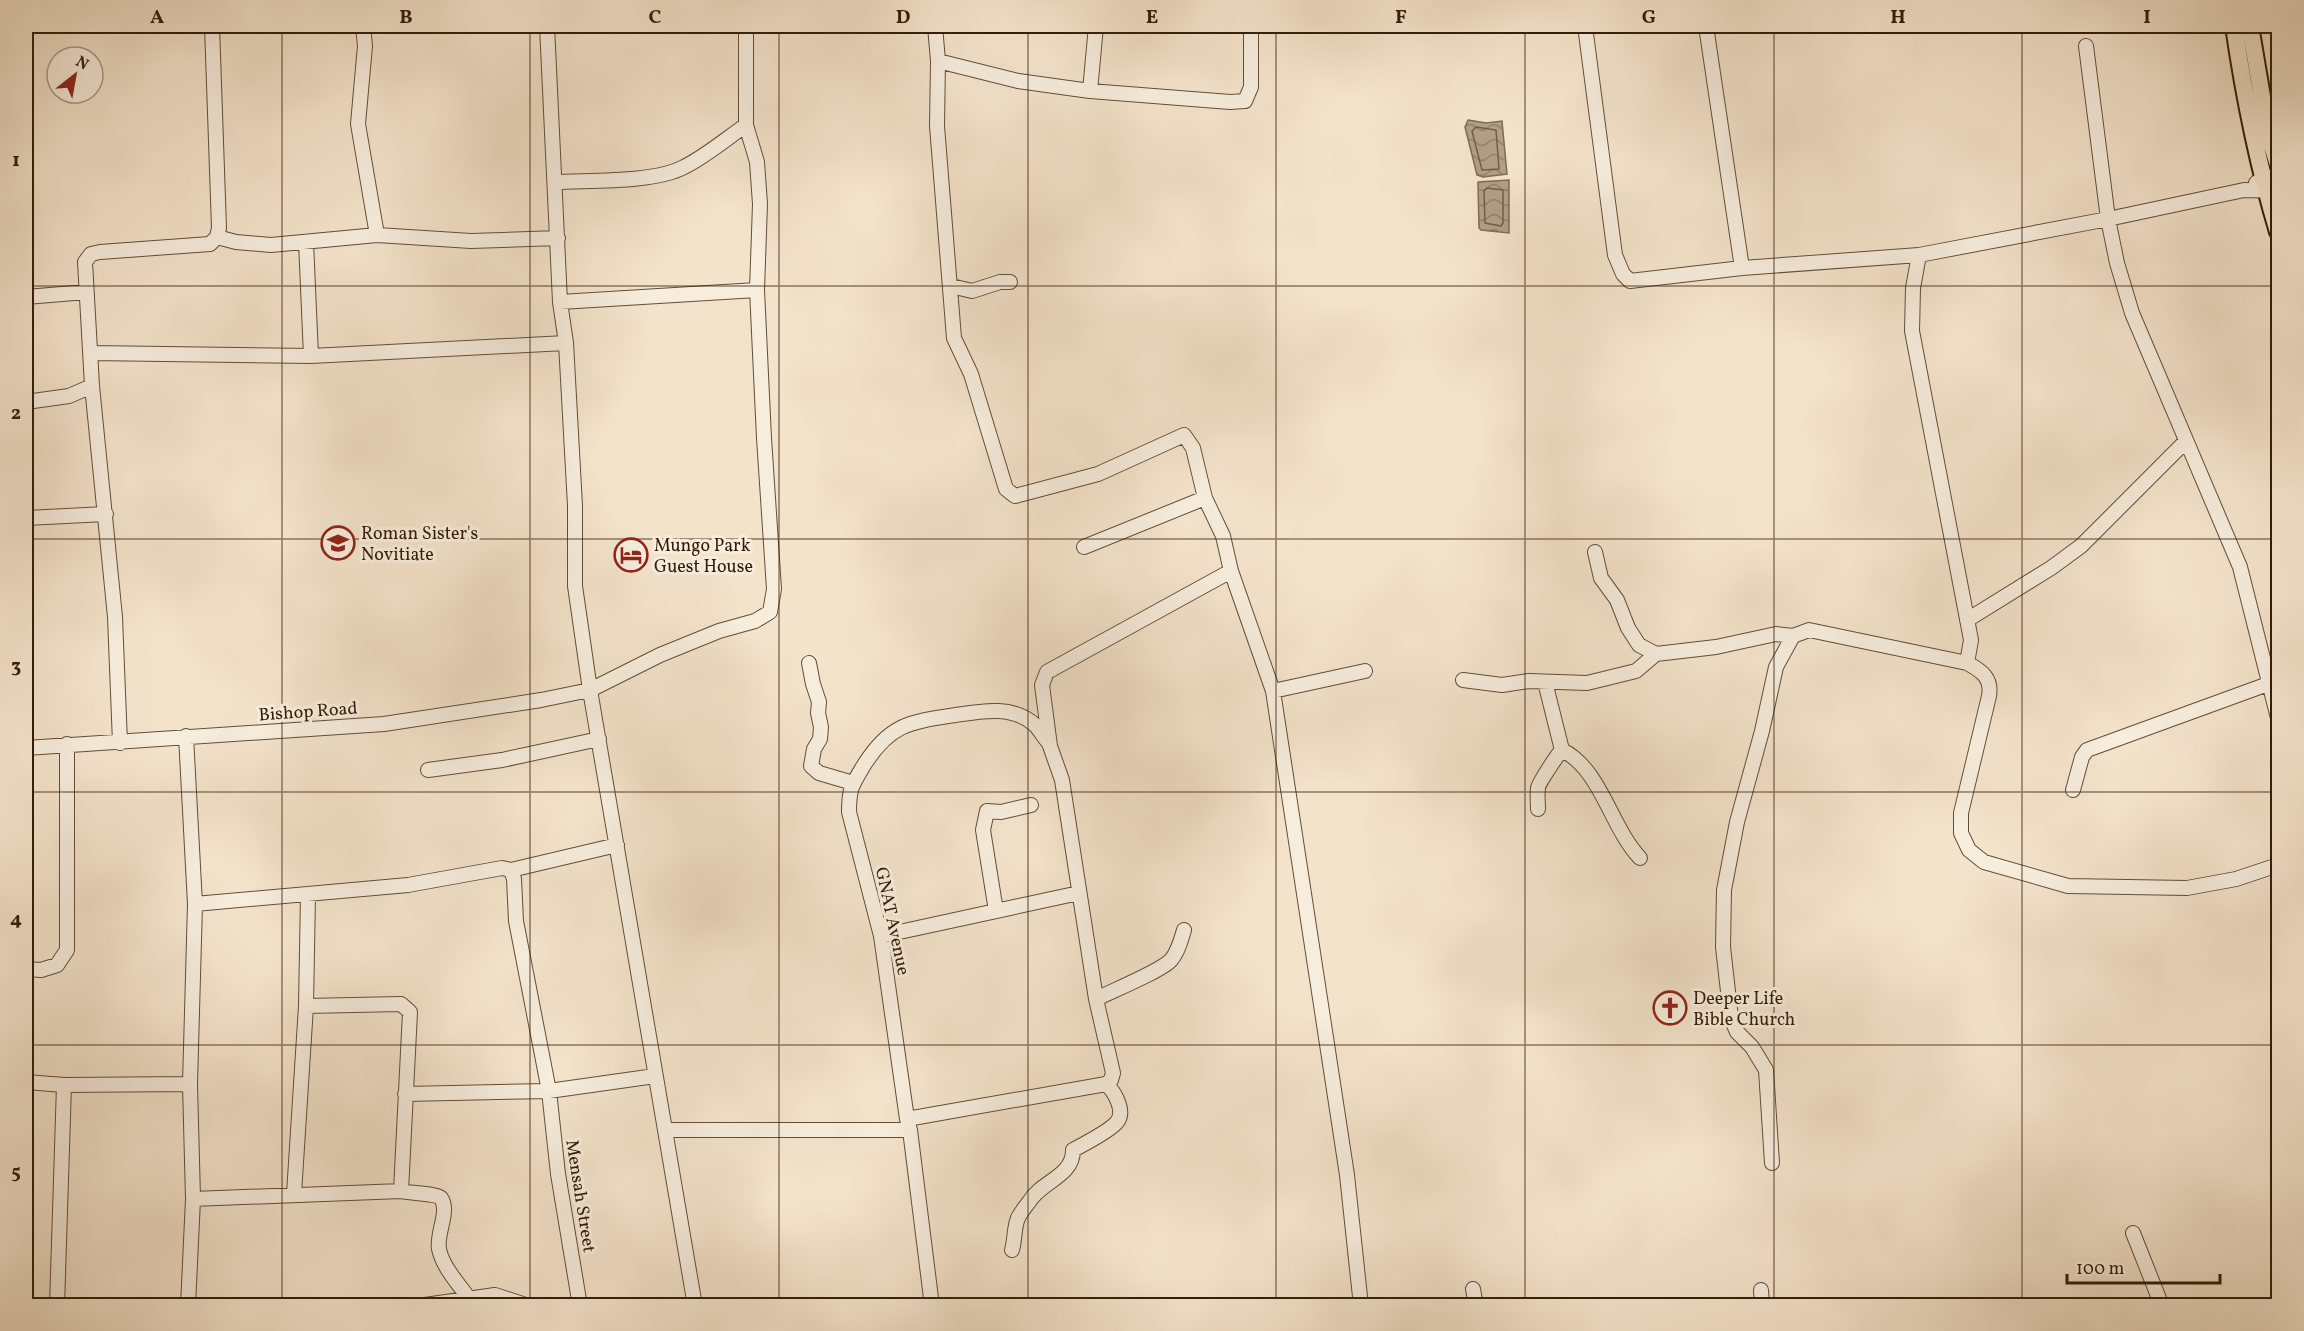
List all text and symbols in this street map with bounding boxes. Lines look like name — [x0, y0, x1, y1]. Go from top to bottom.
text: A — [150, 4, 164, 32]
text: B — [399, 4, 413, 32]
text: C — [649, 4, 662, 32]
text: D — [896, 4, 910, 32]
text: E — [1146, 4, 1158, 32]
text: F — [1395, 4, 1407, 32]
text: G — [1642, 4, 1656, 32]
text: H — [1890, 4, 1906, 32]
text: I — [2143, 4, 2151, 32]
north arrow — [45, 45, 105, 105]
text: N — [71, 51, 93, 76]
text: 1 — [12, 147, 20, 175]
text: 2 — [11, 400, 21, 428]
place label: Roman Sister's Novitiate — [361, 522, 478, 568]
school or university icon: Roman Sister's Novitiate — [320, 525, 356, 561]
place label: Mungo Park Guest House — [654, 534, 753, 580]
hotel icon: Mungo Park Guest House — [613, 537, 649, 573]
text: 3 — [11, 653, 21, 681]
street label: Bishop Road — [258, 697, 358, 728]
street label: GNAT Avenue — [868, 865, 915, 978]
text: 4 — [10, 906, 22, 934]
place label: Deeper Life Bible Church — [1693, 987, 1796, 1033]
church icon: Deeper Life Bible Church — [1652, 990, 1688, 1026]
street label: Mensah Street — [558, 1138, 601, 1254]
text: 5 — [11, 1159, 21, 1187]
scale bar — [2067, 1247, 2220, 1285]
text: 100 m — [2076, 1257, 2125, 1282]

